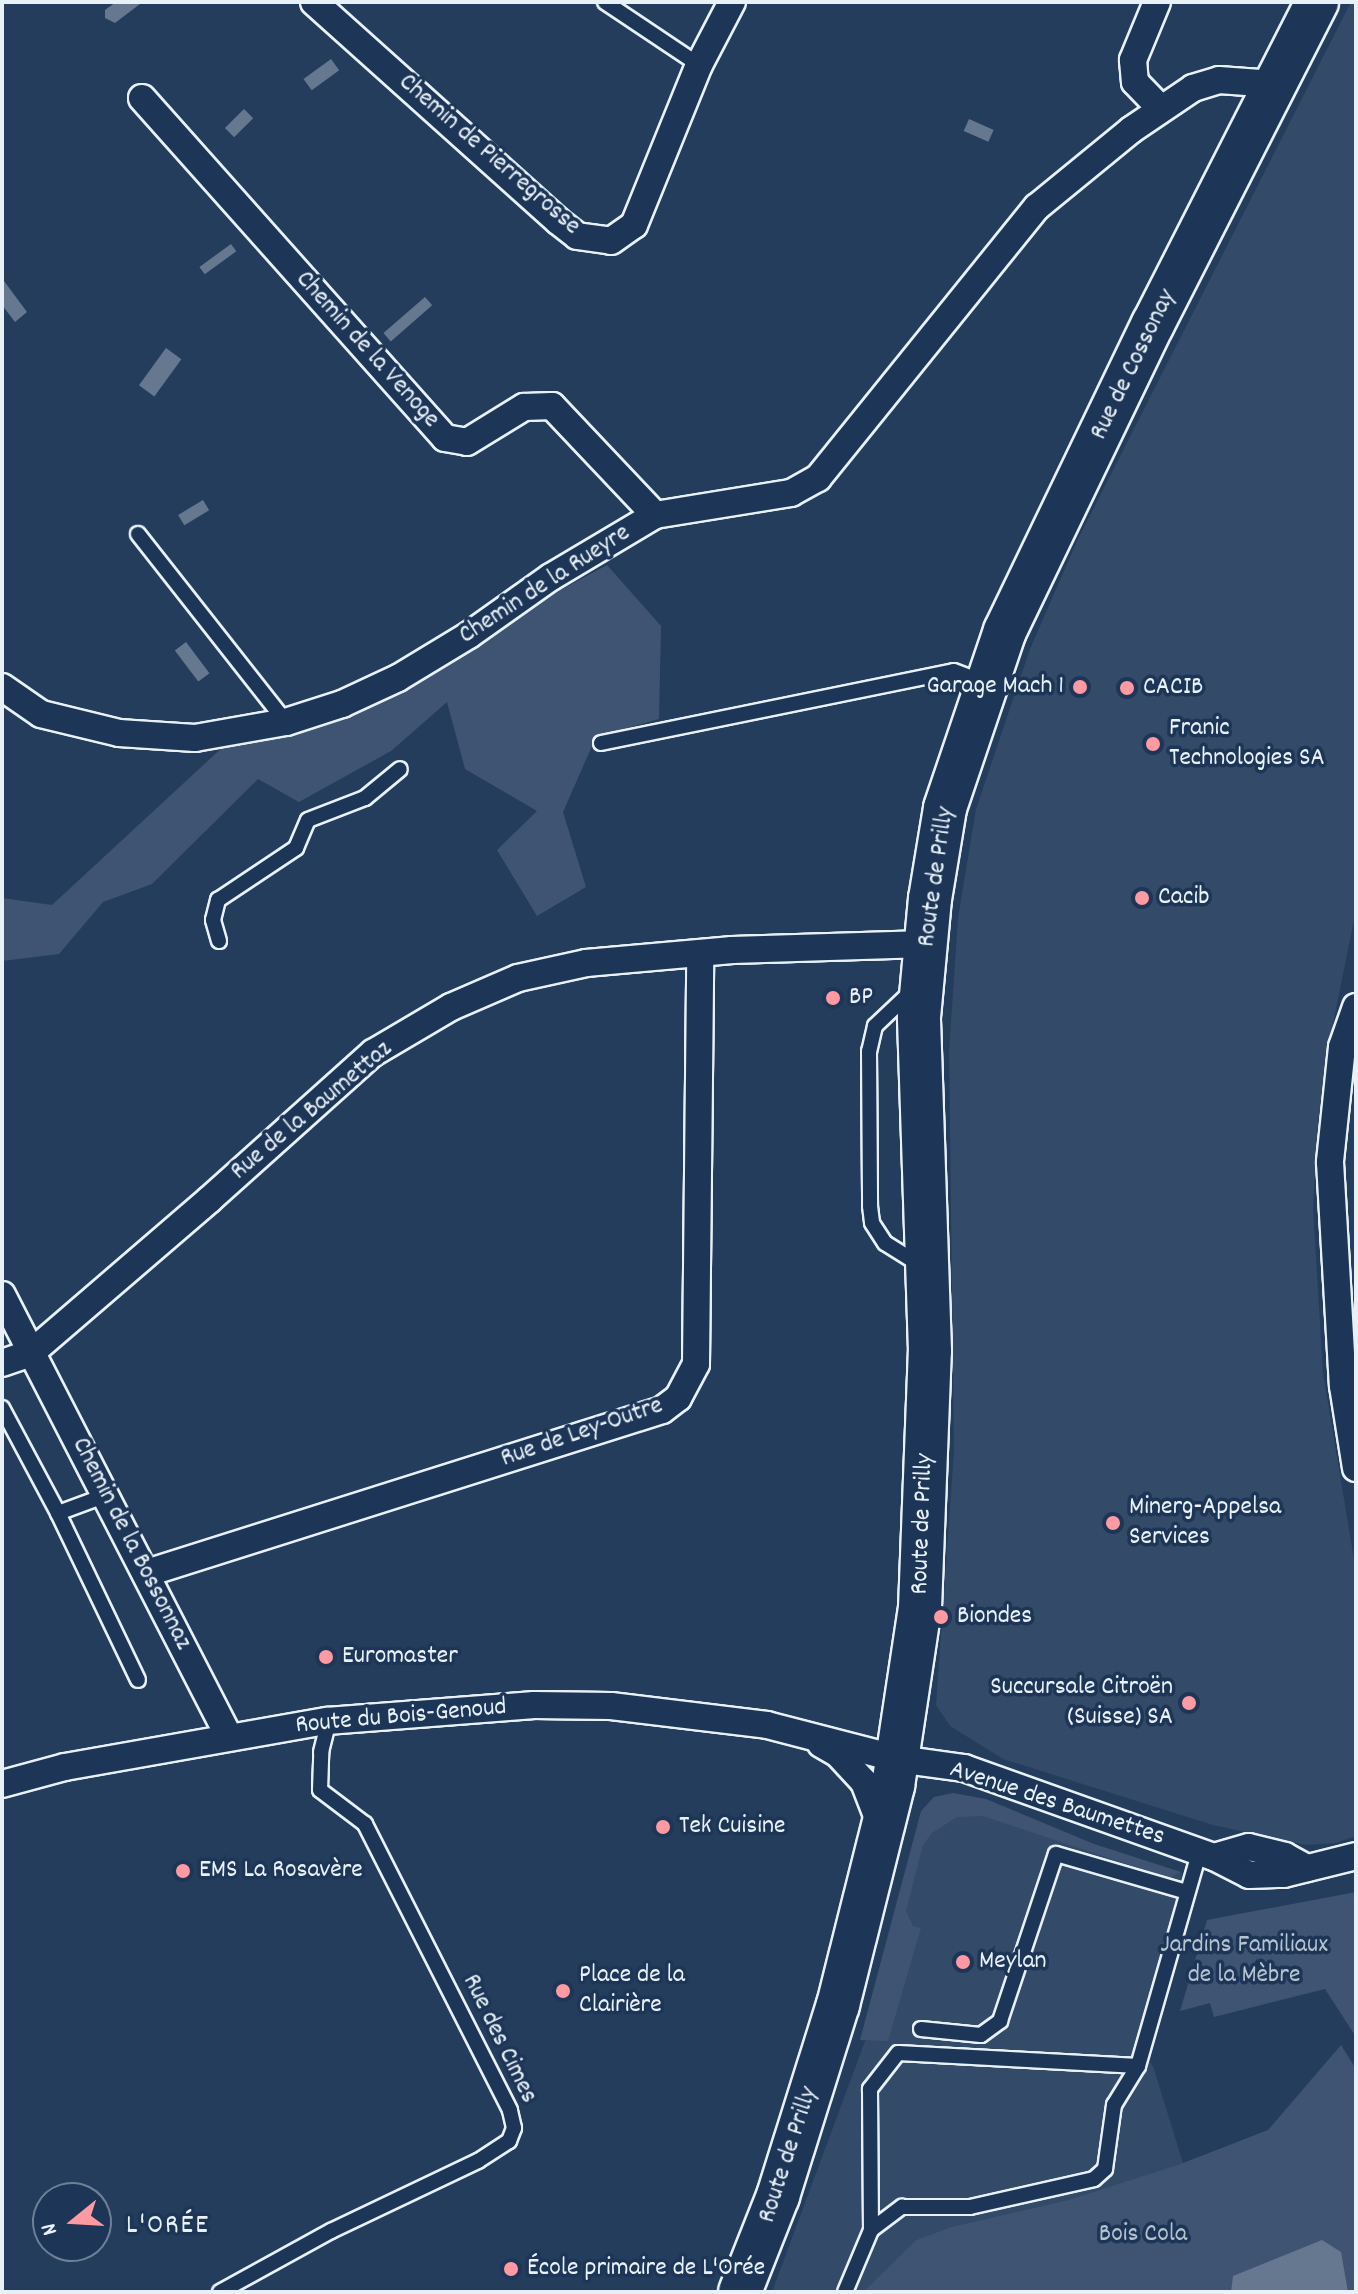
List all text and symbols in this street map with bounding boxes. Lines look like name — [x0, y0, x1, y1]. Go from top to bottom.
street label: Chemin de Pierregrosse — [392, 67, 586, 243]
street label: Chemin de la Venoge — [288, 265, 446, 435]
street label: Rue de Cossonay — [1084, 285, 1184, 445]
street label: Chemin de la Rueyre — [454, 518, 636, 652]
place label: Garage Mach 1 — [927, 671, 1064, 703]
place label: CACIB — [1143, 672, 1203, 704]
marker: Garage Mach 1 — [1071, 678, 1089, 696]
marker: CACIB — [1118, 679, 1136, 697]
place label: Franic Technologies SA — [1169, 713, 1325, 774]
marker: Franic Technologies SA — [1144, 735, 1162, 753]
street label: Route de Prilly — [912, 805, 962, 949]
place label: Cacib — [1158, 882, 1210, 914]
marker: Cacib — [1133, 889, 1151, 907]
place label: BP — [849, 982, 873, 1014]
marker: BP — [824, 989, 842, 1007]
street label: Rue de la Baumettaz — [225, 1034, 399, 1188]
street label: Rue de Ley-Outre — [497, 1391, 667, 1475]
street label: Chemin de la Bossonnaz — [64, 1433, 198, 1655]
street label: Route de Prilly — [905, 1453, 941, 1595]
place label: Minerg-Appelsa Services — [1129, 1492, 1281, 1554]
marker: Minerg-Appelsa Services — [1104, 1514, 1122, 1532]
place label: Biondes — [957, 1601, 1032, 1633]
marker: Biondes — [932, 1608, 950, 1626]
place label: Euromaster — [342, 1641, 458, 1673]
marker: Euromaster — [317, 1648, 335, 1666]
place label: Succursale Citroën (Suisse) SA — [990, 1672, 1173, 1734]
street label: Route du Bois-Genoud — [294, 1692, 508, 1742]
marker: Succursale Citroën (Suisse) SA — [1180, 1694, 1198, 1712]
street label: Avenue des Baumettes — [946, 1755, 1168, 1853]
place label: Tek Cuisine — [679, 1811, 785, 1843]
marker: Tek Cuisine — [654, 1818, 672, 1836]
place label: EMS La Rosavère — [199, 1855, 363, 1887]
marker: EMS La Rosavère — [174, 1862, 192, 1880]
park label: Jardins Familiaux de la Mèbre — [1160, 1930, 1328, 1992]
place label: Meylan — [979, 1946, 1047, 1978]
marker: Meylan — [954, 1953, 972, 1971]
place label: Place de la Clairière — [579, 1960, 685, 2022]
street label: Rue des Cimes — [454, 1969, 544, 2109]
marker: Place de la Clairière — [554, 1982, 572, 2000]
street label: Route de Prilly — [752, 2083, 826, 2227]
north arrow — [32, 2182, 112, 2262]
district label: L'ORÉE — [126, 2210, 210, 2244]
text: N — [34, 2219, 67, 2239]
park label: Bois Cola — [1099, 2219, 1187, 2251]
place label: École primaire de L'Orée — [527, 2253, 765, 2285]
marker: École primaire de L'Orée — [502, 2260, 520, 2278]

